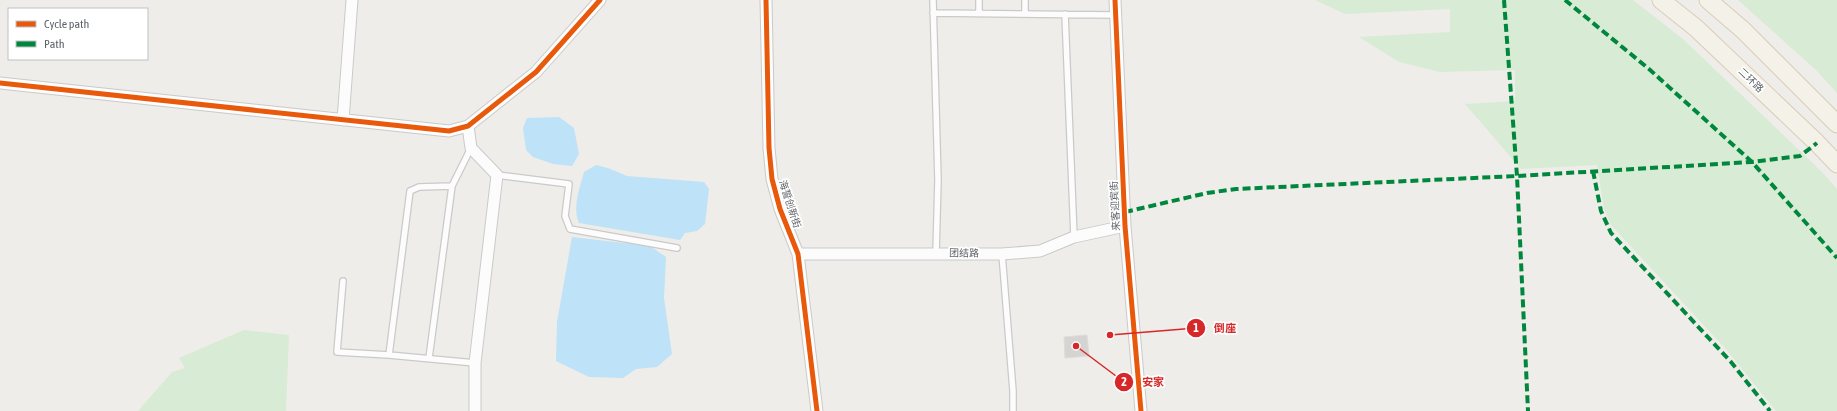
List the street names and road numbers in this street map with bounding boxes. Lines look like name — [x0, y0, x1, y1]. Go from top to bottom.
street label: 二环路 — [1736, 66, 1766, 94]
street label: 海誓创新街 — [777, 179, 803, 229]
street label: 来客迎宾街 — [1108, 181, 1122, 231]
street label: 团结路 — [949, 247, 979, 259]

